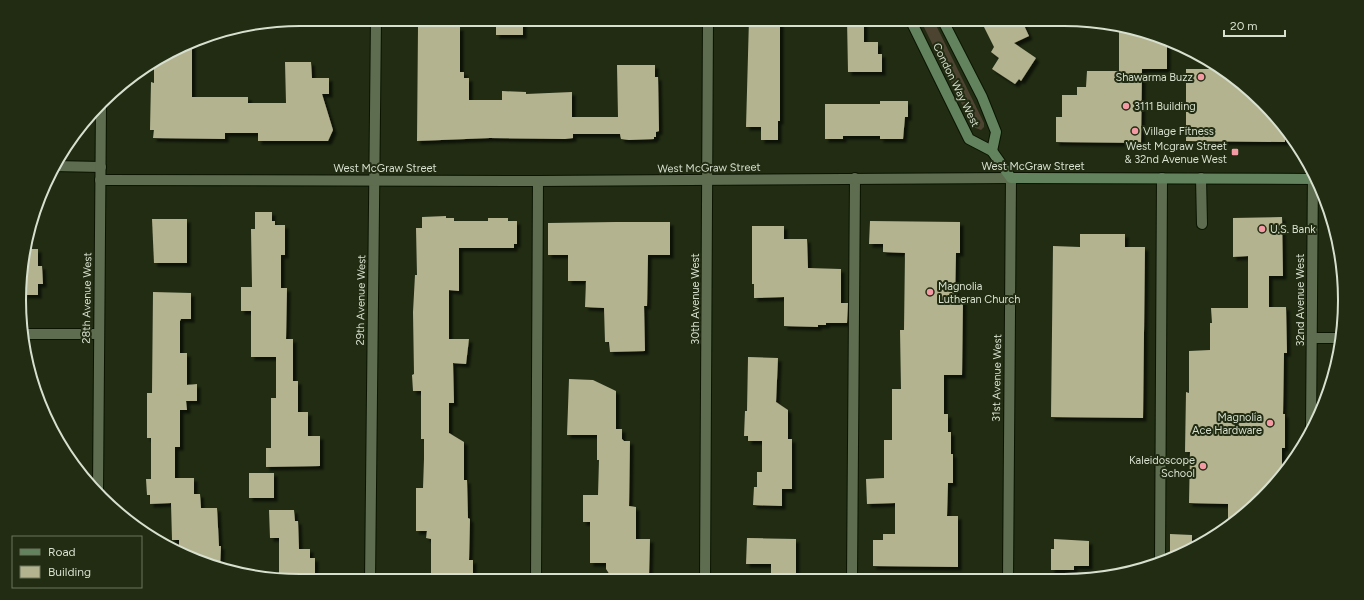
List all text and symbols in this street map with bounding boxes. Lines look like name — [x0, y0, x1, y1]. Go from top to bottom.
scale bar — [1224, 12, 1285, 38]
text: 20 m — [1230, 19, 1258, 33]
street label: Condon Way West — [930, 41, 982, 129]
place label: Shawarma Buzz — [1115, 71, 1193, 84]
marker: Shawarma Buzz — [1196, 72, 1206, 82]
place label: 3111 Building — [1134, 100, 1196, 113]
marker: 3111 Building — [1121, 101, 1131, 111]
place label: Village Fitness — [1143, 125, 1214, 138]
marker: Village Fitness — [1130, 126, 1140, 136]
place label: West Mcgraw Street & 32nd Avenue West — [1124, 140, 1227, 166]
marker: West Mcgraw Street & 32nd Avenue West — [1230, 147, 1240, 157]
street label: West McGraw Street — [981, 160, 1085, 173]
street label: West McGraw Street — [657, 161, 761, 175]
street label: West McGraw Street — [333, 162, 437, 175]
place label: U.S. Bank — [1270, 223, 1316, 236]
marker: U.S. Bank — [1257, 224, 1267, 234]
street label: 28th Avenue West — [80, 252, 94, 344]
street label: 30th Avenue West — [689, 253, 702, 345]
street label: 32nd Avenue West — [1294, 254, 1307, 346]
street label: 29th Avenue West — [354, 255, 368, 345]
place label: Magnolia Lutheran Church — [938, 280, 1020, 306]
marker: Magnolia Lutheran Church — [925, 287, 935, 297]
street label: 31st Avenue West — [990, 334, 1004, 422]
place label: Magnolia Ace Hardware — [1192, 411, 1262, 437]
marker: Magnolia Ace Hardware — [1265, 418, 1275, 428]
place label: Kaleidoscope School — [1129, 454, 1195, 480]
marker: Kaleidoscope School — [1198, 461, 1208, 471]
legend — [12, 536, 142, 588]
text: Road — [48, 545, 76, 559]
text: Building — [48, 565, 91, 579]

